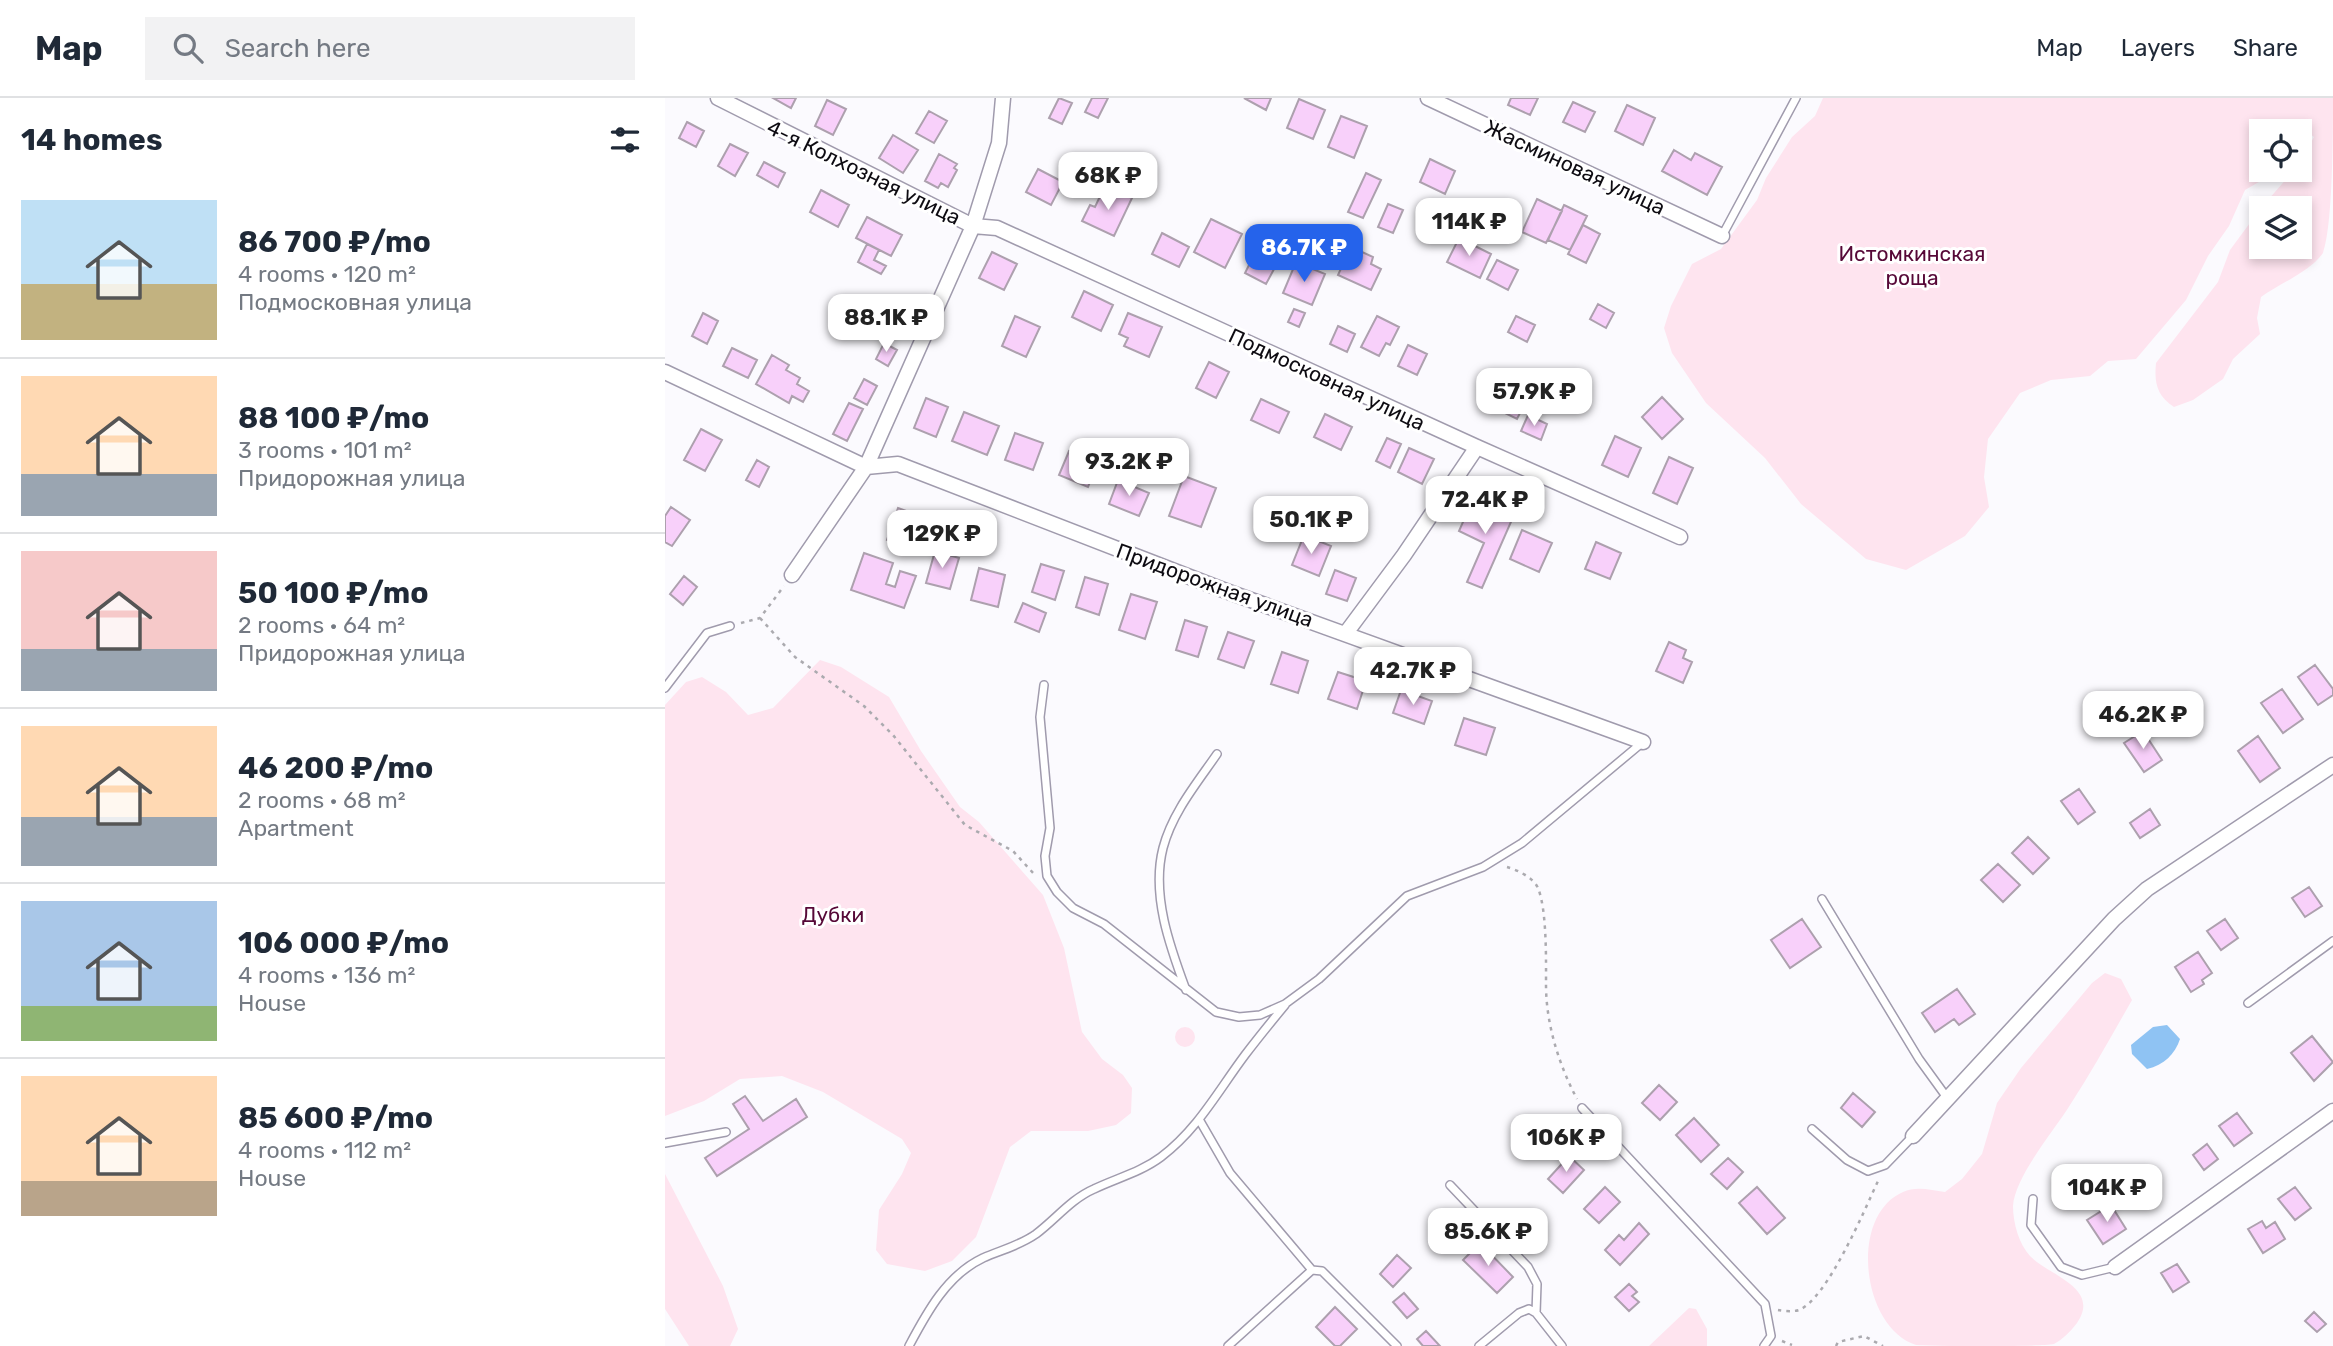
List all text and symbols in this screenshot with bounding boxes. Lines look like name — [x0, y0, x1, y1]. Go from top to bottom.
search box — [145, 17, 635, 80]
text: Map — [35, 29, 103, 68]
icon: search — [169, 29, 207, 67]
text: Search here — [225, 33, 370, 64]
text: Map — [2036, 34, 2083, 62]
text: Layers — [2121, 34, 2195, 62]
text: Share — [2233, 34, 2298, 62]
street label: 4-я Колхозная улица — [763, 114, 965, 230]
street label: Жасминовая улица — [1481, 114, 1669, 220]
map controls — [2249, 119, 2312, 259]
button: locate — [2249, 119, 2312, 182]
icon: filters — [606, 121, 644, 159]
text: 14 homes — [21, 122, 163, 158]
pin: 68K ₽ — [1059, 152, 1157, 212]
text: 68K ₽ — [1074, 161, 1142, 189]
button: layers — [2249, 196, 2312, 259]
pin: 114K ₽ — [1412, 198, 1526, 258]
text: 114K ₽ — [1431, 207, 1507, 235]
text: 86 700 ₽/mo — [238, 224, 431, 260]
pin: 86.7K ₽ — [1239, 225, 1369, 284]
icon: home — [77, 228, 161, 312]
text: 86.7K ₽ — [1261, 233, 1347, 261]
park label: Истомкинская роща — [1838, 241, 1986, 290]
text: 4 rooms · 120 m² — [238, 260, 416, 288]
text: Подмосковная улица — [238, 288, 472, 316]
pin: 88.1K ₽ — [821, 294, 951, 354]
text: 88.1K ₽ — [844, 303, 928, 331]
street label: Подмосковная улица — [1225, 323, 1429, 435]
pin: 57.9K ₽ — [1469, 368, 1599, 428]
text: 57.9K ₽ — [1492, 377, 1576, 405]
text: 88 100 ₽/mo — [238, 400, 429, 436]
icon: home — [77, 404, 161, 488]
text: 3 rooms · 101 m² — [238, 436, 412, 464]
pin: 93.2K ₽ — [1064, 438, 1194, 498]
text: 93.2K ₽ — [1085, 447, 1173, 475]
text: Придорожная улица — [238, 464, 465, 492]
pin: 72.4K ₽ — [1420, 476, 1550, 536]
text: 72.4K ₽ — [1442, 485, 1528, 513]
pin: 50.1K ₽ — [1246, 496, 1376, 556]
text: 50.1K ₽ — [1269, 505, 1353, 533]
pin: 129K ₽ — [885, 510, 999, 570]
text: 129K ₽ — [903, 519, 981, 547]
street label: Придорожная улица — [1113, 538, 1317, 632]
text: 50 100 ₽/mo — [238, 575, 428, 611]
icon: home — [77, 579, 161, 663]
text: 2 rooms · 64 m² — [238, 611, 405, 639]
text: Придорожная улица — [238, 639, 465, 667]
pin: 42.7K ₽ — [1348, 648, 1478, 707]
text: 42.7K ₽ — [1370, 656, 1456, 684]
pin: 46.2K ₽ — [2078, 692, 2208, 751]
text: 46.2K ₽ — [2099, 700, 2187, 728]
text: 46 200 ₽/mo — [238, 750, 433, 786]
icon: home — [77, 754, 161, 838]
text: 2 rooms · 68 m² — [238, 786, 406, 814]
text: Apartment — [238, 814, 354, 842]
park label: Дубки — [802, 902, 864, 927]
text: 106 000 ₽/mo — [238, 925, 449, 961]
icon: home — [77, 929, 161, 1013]
text: 4 rooms · 136 m² — [238, 961, 415, 989]
text: House — [238, 989, 306, 1017]
text: 85 600 ₽/mo — [238, 1100, 433, 1136]
icon: home — [77, 1104, 161, 1188]
pin: 106K ₽ — [1509, 1114, 1623, 1174]
text: 106K ₽ — [1527, 1123, 1605, 1151]
text: 4 rooms · 112 m² — [238, 1136, 411, 1164]
text: House — [238, 1164, 306, 1192]
pin: 104K ₽ — [2050, 1164, 2164, 1224]
text: 104K ₽ — [2067, 1173, 2147, 1201]
pin: 85.6K ₽ — [1423, 1208, 1553, 1268]
text: 85.6K ₽ — [1444, 1217, 1532, 1245]

